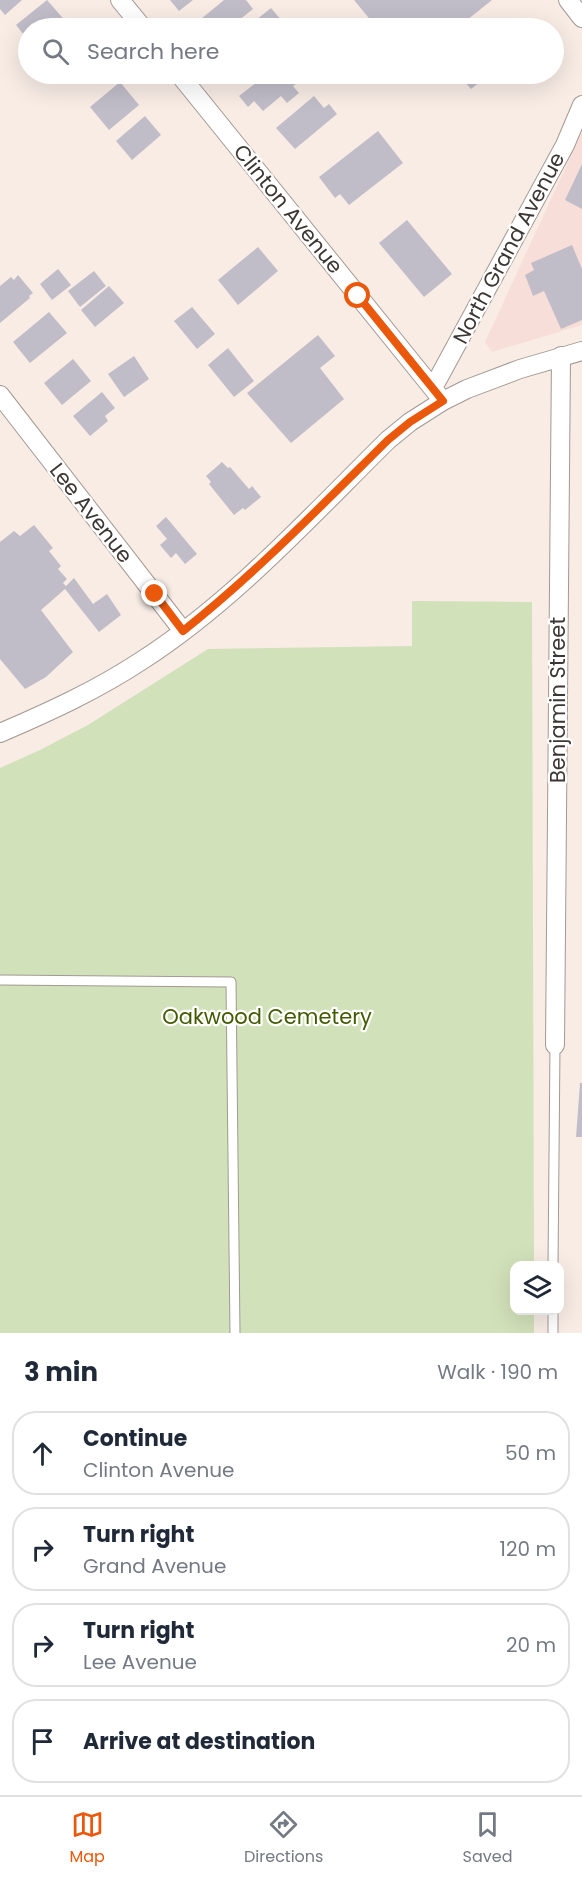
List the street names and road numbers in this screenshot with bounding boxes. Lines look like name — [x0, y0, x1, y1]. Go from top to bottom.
street label: Clinton Avenue — [227, 138, 350, 280]
street label: North Grand Avenue — [446, 147, 571, 349]
street label: Lee Avenue — [43, 457, 140, 569]
street label: Benjamin Street — [543, 617, 572, 783]

